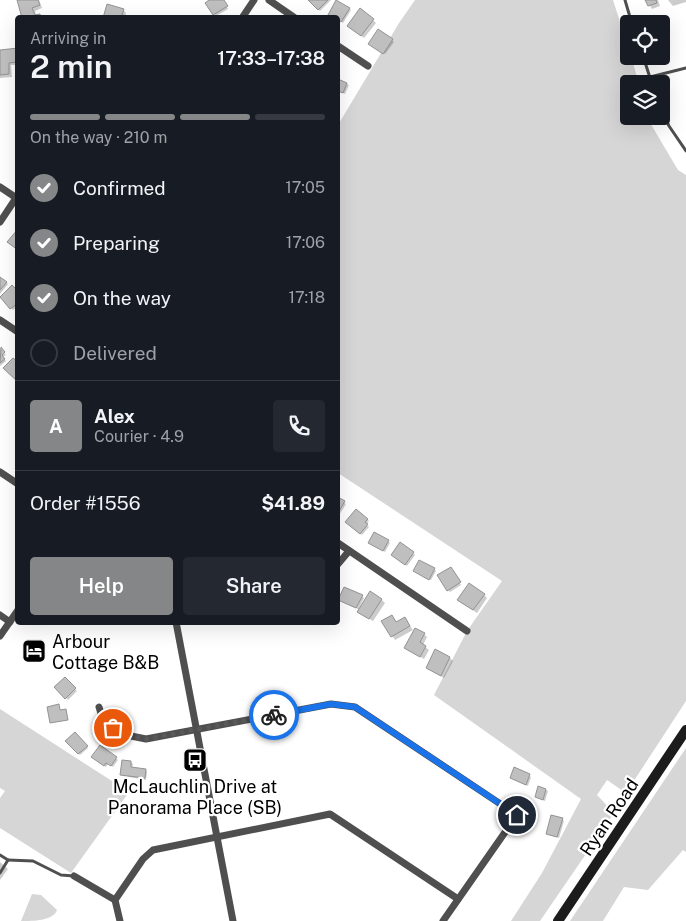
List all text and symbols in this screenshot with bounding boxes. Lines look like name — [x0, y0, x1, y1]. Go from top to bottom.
map controls — [620, 15, 670, 125]
button: locate — [620, 15, 670, 65]
text: Arriving in — [30, 29, 106, 48]
text: 17:33–17:38 — [217, 47, 325, 69]
text: 2 min — [30, 48, 113, 85]
button: layers — [620, 75, 670, 125]
text: On the way · 210 m — [30, 128, 167, 147]
icon: check — [30, 174, 58, 202]
text: Confirmed — [73, 177, 166, 199]
text: 17:05 — [285, 178, 325, 197]
icon: check — [30, 229, 58, 257]
text: Preparing — [73, 232, 160, 254]
text: 17:06 — [286, 233, 325, 252]
icon: check — [30, 284, 58, 312]
text: On the way — [73, 287, 171, 309]
text: 17:18 — [288, 288, 325, 307]
text: Delivered — [73, 342, 157, 364]
button: phone — [273, 400, 325, 452]
text: Alex — [94, 405, 135, 427]
text: A — [49, 415, 63, 437]
text: Courier · 4.9 — [94, 427, 184, 446]
text: Order #1556 — [30, 492, 141, 514]
text: $41.89 — [261, 492, 325, 514]
button: Help — [30, 557, 173, 615]
button: Share — [183, 557, 325, 615]
place label: Arbour Cottage B&B — [52, 631, 159, 673]
hotel icon: Arbour Cottage B&B — [21, 638, 47, 664]
courier — [249, 690, 299, 740]
icon: bike — [260, 701, 288, 729]
pin — [92, 707, 134, 749]
icon: bag — [99, 714, 127, 742]
bus stop icon: McLauchlin Drive at Panorama Place (SB) — [182, 747, 208, 773]
street label: Ryan Road — [575, 774, 643, 860]
place label: McLauchlin Drive at Panorama Place (SB) — [108, 776, 282, 818]
pin — [496, 794, 538, 836]
icon: home — [503, 801, 531, 829]

